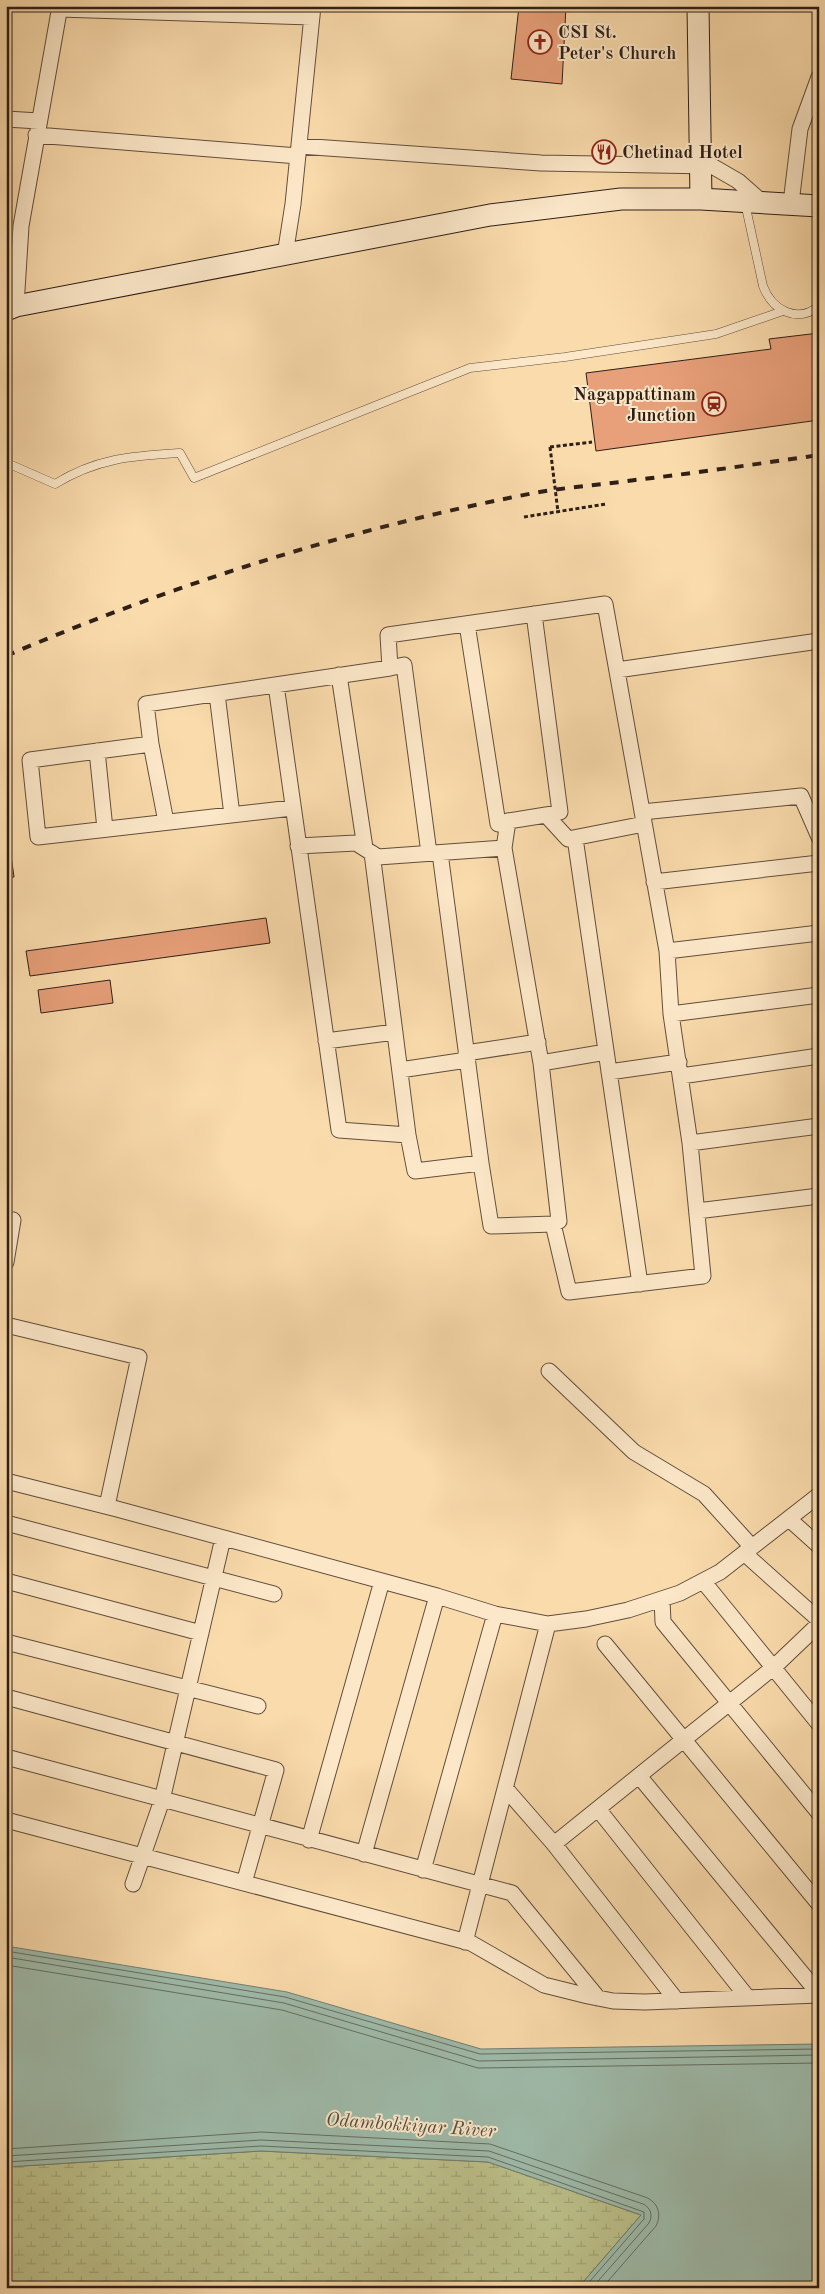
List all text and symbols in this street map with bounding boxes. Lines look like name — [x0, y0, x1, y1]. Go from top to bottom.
place label: CSI St. Peter's Church — [558, 24, 676, 63]
church icon: CSI St. Peter's Church — [527, 29, 553, 55]
restaurant icon: Chetinad Hotel — [591, 139, 617, 165]
place label: Chetinad Hotel — [622, 144, 743, 162]
place label: Nagappattinam Junction — [573, 386, 696, 425]
station icon: Nagappattinam Junction — [701, 391, 727, 417]
water label: Odambokkiyar River — [325, 2111, 497, 2142]

